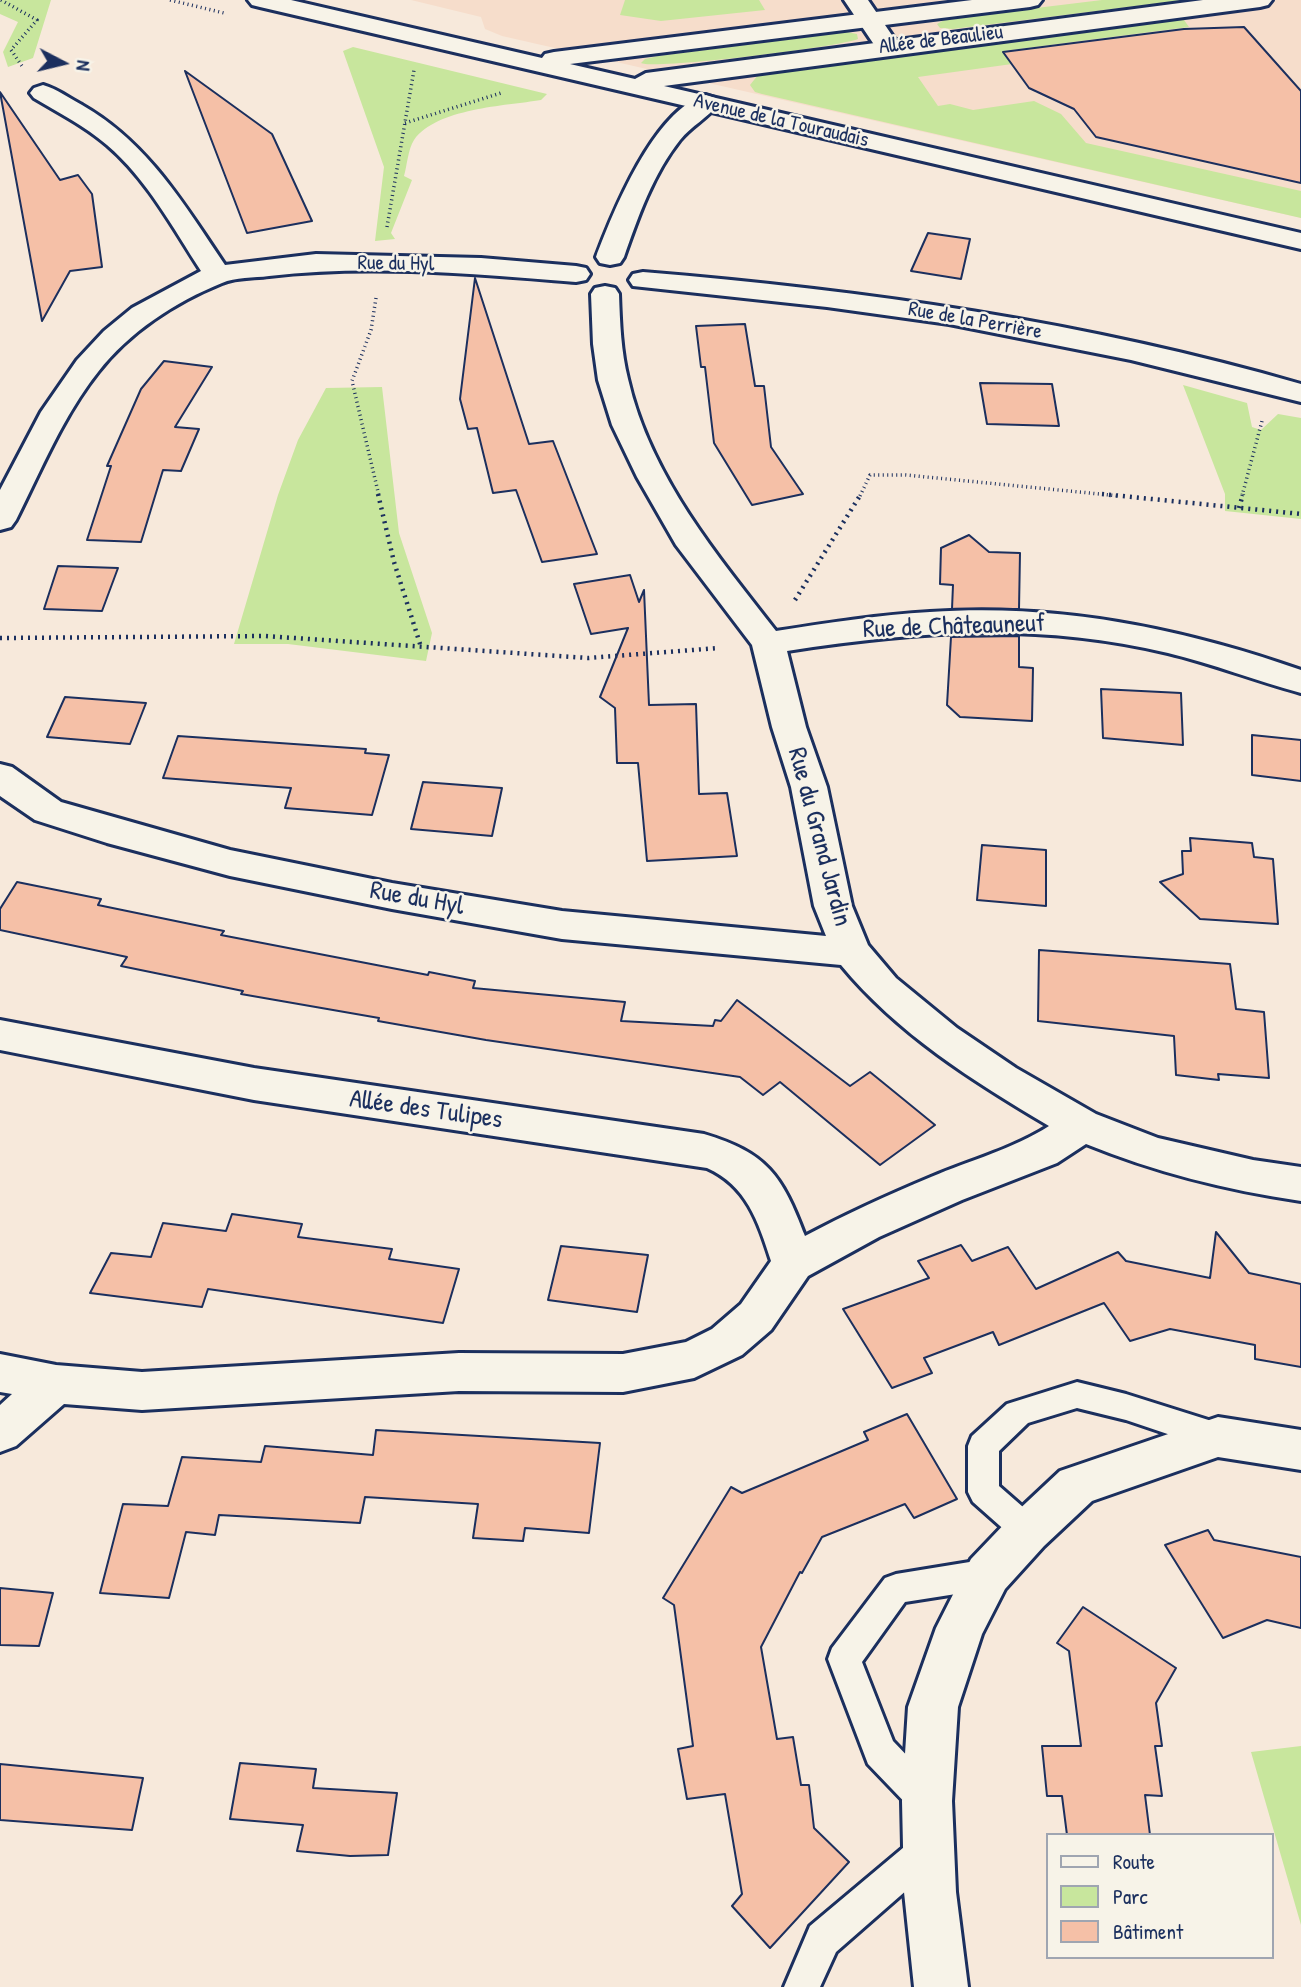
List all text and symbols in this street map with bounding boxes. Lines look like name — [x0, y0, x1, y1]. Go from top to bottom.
street label: Allée de Beaulieu — [877, 20, 1005, 60]
north arrow — [28, 28, 98, 98]
text: N — [70, 59, 97, 72]
street label: Avenue de la Touraudais — [691, 89, 871, 153]
street label: Rue du Hyl — [357, 251, 435, 277]
street label: Rue de la Perrière — [906, 297, 1044, 345]
street label: Rue de Châteauneuf — [862, 608, 1046, 646]
street label: Rue du Grand Jardin — [780, 745, 858, 929]
street label: Rue du Hyl — [367, 875, 467, 923]
street label: Allée des Tulipes — [348, 1084, 504, 1136]
legend — [1046, 1833, 1273, 1959]
text: Route — [1113, 1847, 1155, 1876]
text: Parc — [1113, 1882, 1148, 1911]
text: Bâtiment — [1113, 1917, 1183, 1946]

